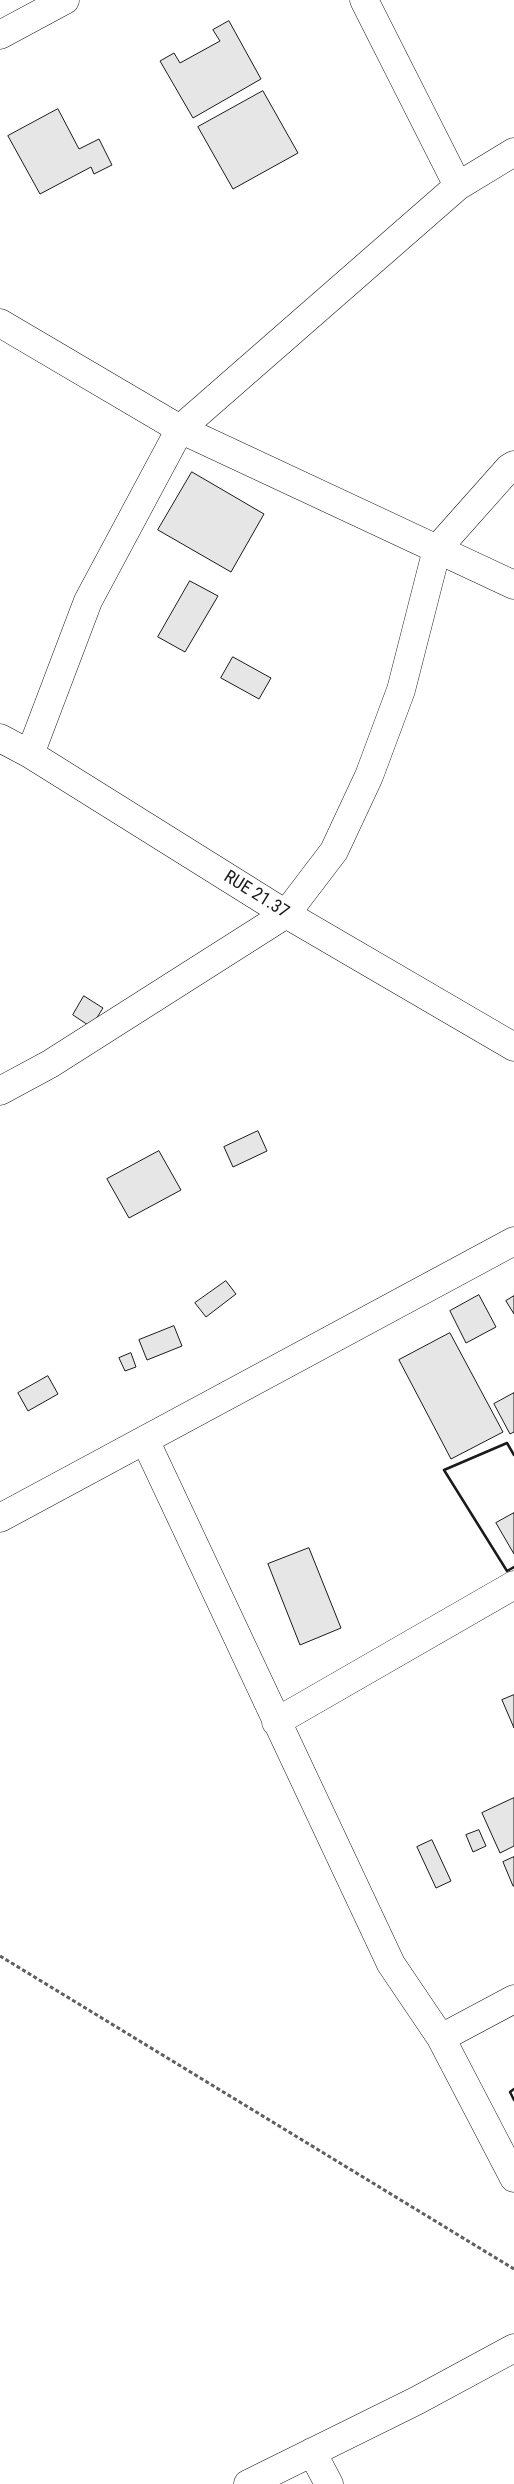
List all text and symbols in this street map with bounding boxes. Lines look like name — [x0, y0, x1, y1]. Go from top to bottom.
street label: RUE 21.37 — [219, 866, 293, 924]

